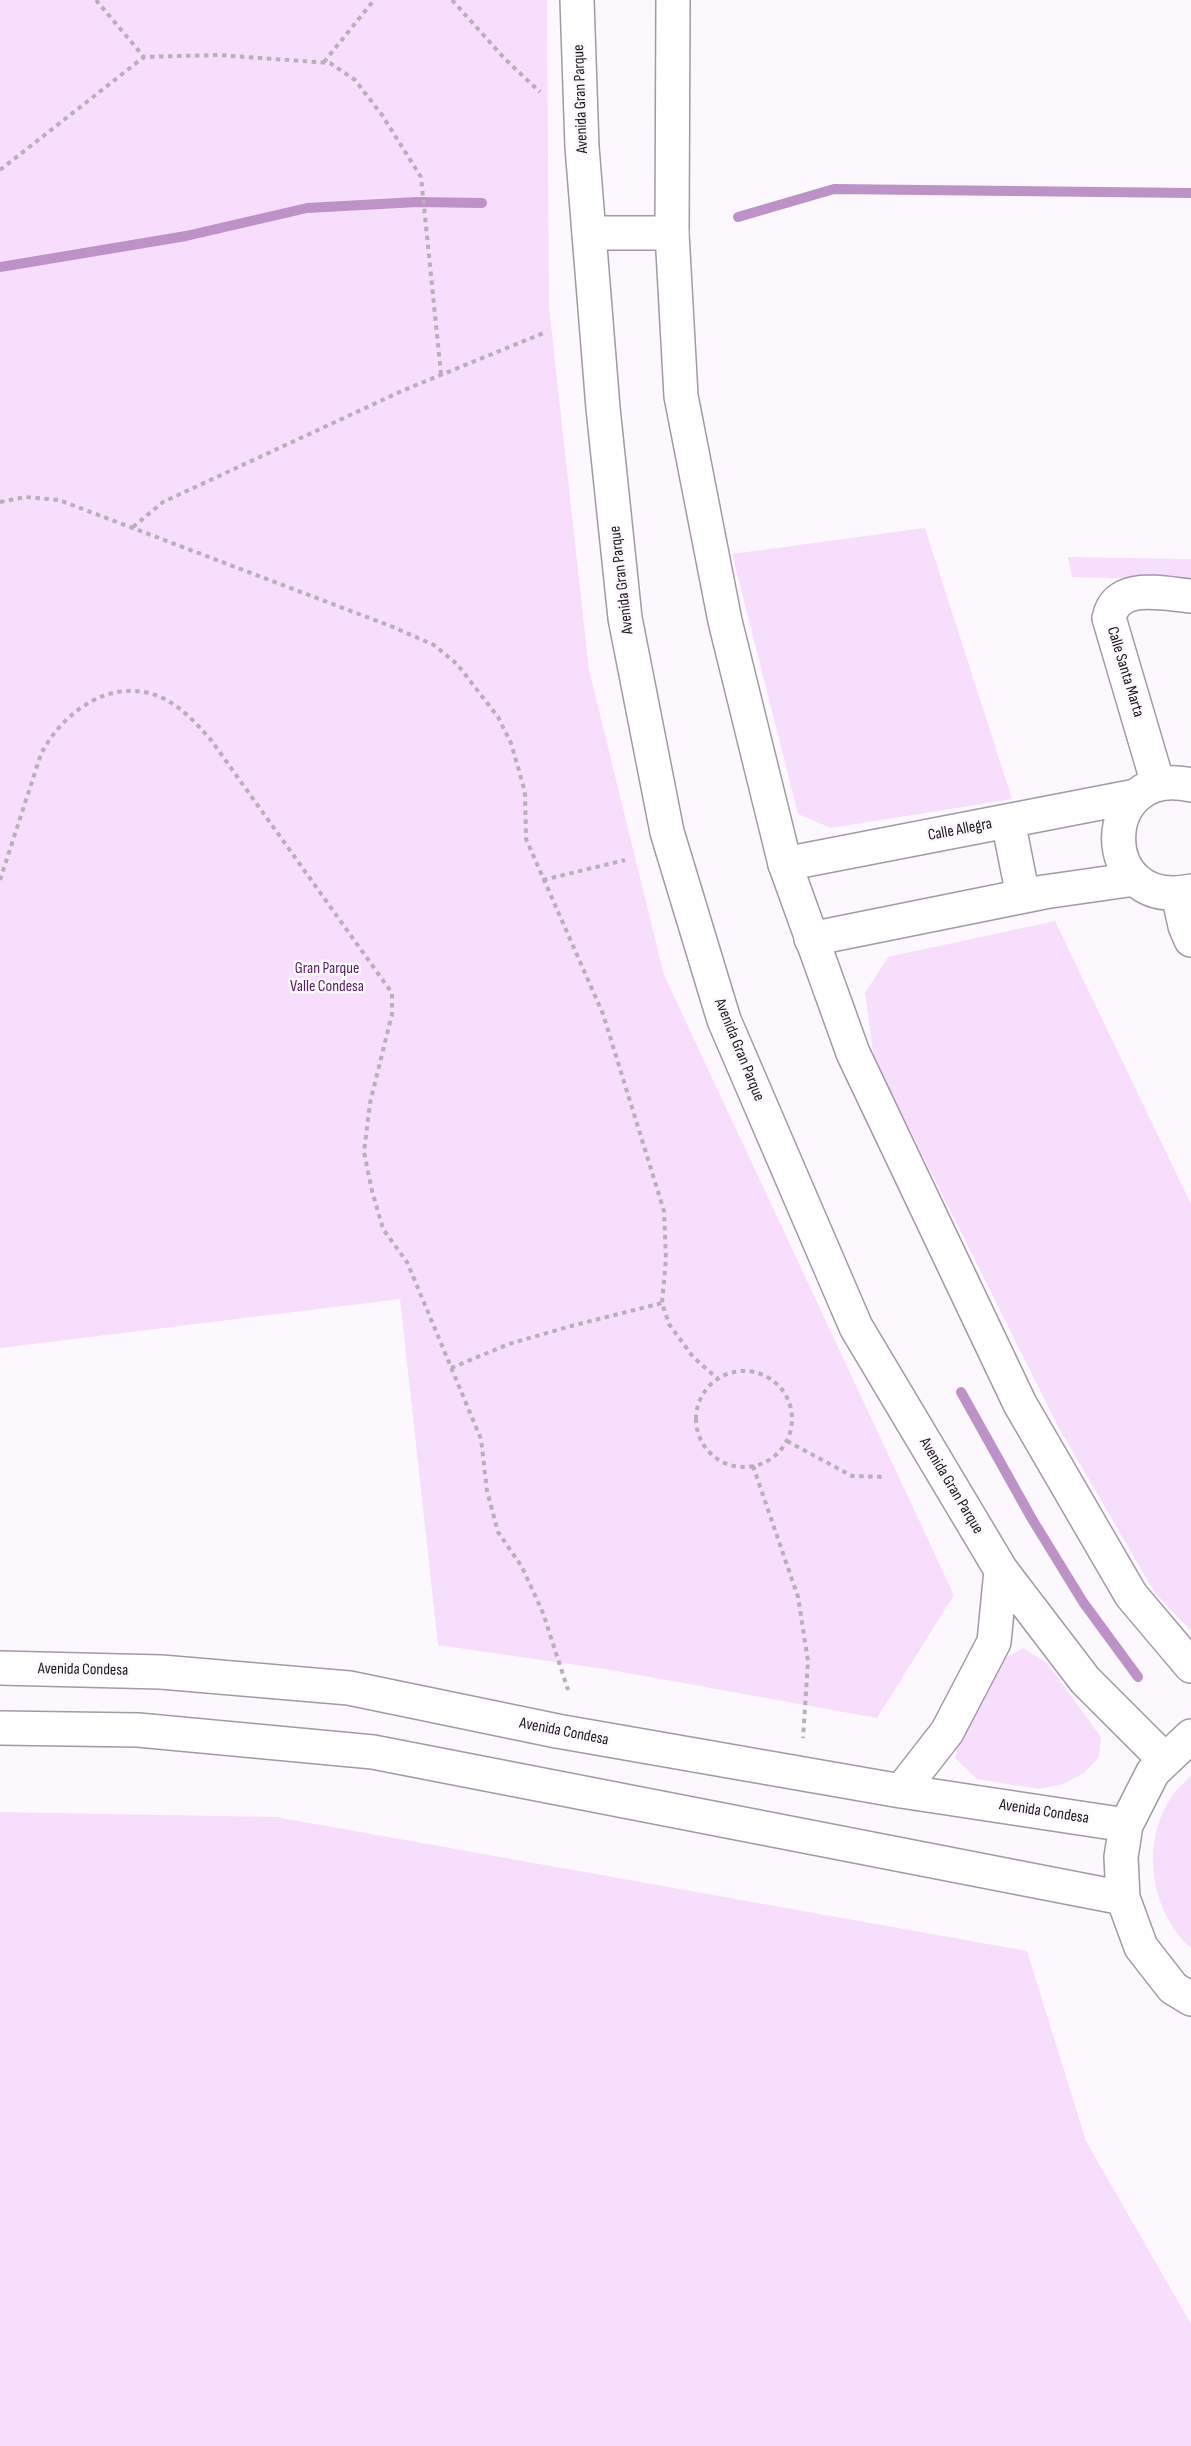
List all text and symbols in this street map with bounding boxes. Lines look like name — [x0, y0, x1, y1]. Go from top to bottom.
street label: Avenida Gran Parque — [570, 44, 592, 154]
street label: Avenida Gran Parque — [606, 525, 638, 635]
street label: Calle Santa Marta — [1102, 625, 1148, 719]
street label: Calle Allegra — [926, 814, 994, 846]
park label: Gran Parque Valle Condesa — [290, 959, 364, 997]
street label: Avenida Gran Parque — [710, 996, 768, 1104]
street label: Avenida Gran Parque — [915, 1434, 987, 1538]
street label: Avenida Condesa — [38, 1660, 128, 1680]
street label: Avenida Condesa — [518, 1714, 610, 1750]
street label: Avenida Condesa — [998, 1795, 1090, 1829]

